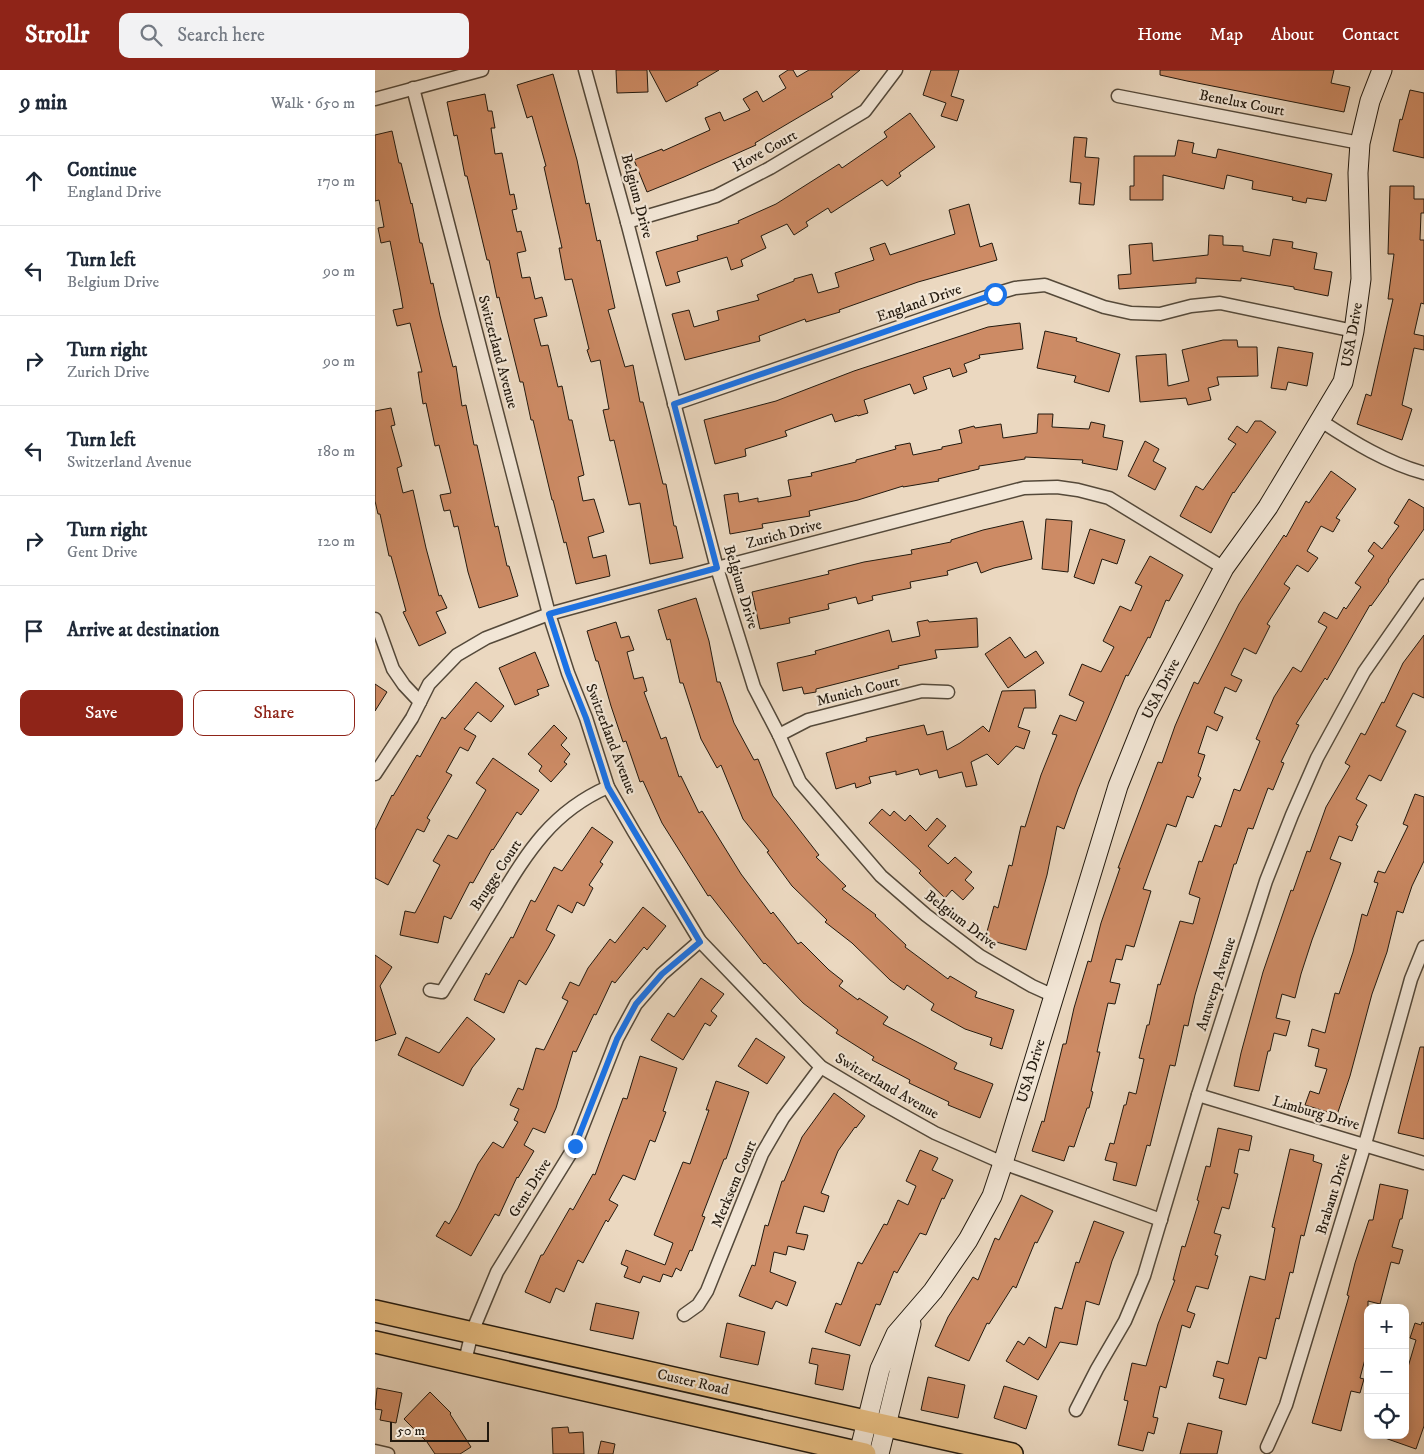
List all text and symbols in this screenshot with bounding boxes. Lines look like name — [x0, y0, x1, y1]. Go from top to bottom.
search box — [119, 13, 469, 58]
text: Strollr — [25, 20, 89, 50]
icon: search — [137, 21, 165, 49]
text: Search here — [177, 24, 265, 47]
text: Home — [1137, 24, 1182, 46]
text: Map — [1210, 24, 1243, 46]
text: About — [1271, 24, 1314, 46]
text: Contact — [1342, 24, 1399, 46]
street label: Benelux Court — [1198, 85, 1287, 121]
text: 9 min — [20, 90, 67, 116]
text: Walk · 650 m — [271, 93, 355, 113]
street label: Hove Court — [730, 125, 801, 176]
street label: Belgium Drive — [617, 152, 657, 240]
text: Continue — [67, 159, 137, 182]
icon: ahead — [20, 167, 48, 195]
text: 170 m — [317, 171, 355, 191]
text: England Drive — [67, 182, 161, 202]
text: Turn left — [67, 249, 136, 272]
icon: left — [20, 257, 48, 285]
text: 90 m — [323, 261, 355, 281]
text: Belgium Drive — [67, 272, 159, 292]
street label: England Drive — [874, 280, 964, 326]
route start — [984, 283, 1007, 306]
street label: Switzerland Avenue — [474, 293, 522, 411]
street label: USA Drive — [1337, 301, 1367, 369]
text: Turn right — [67, 339, 147, 362]
icon: right — [20, 347, 48, 375]
text: 90 m — [323, 351, 355, 371]
text: Zurich Drive — [67, 362, 149, 382]
text: Turn left — [67, 429, 136, 452]
icon: left — [20, 437, 48, 465]
text: 180 m — [317, 441, 355, 461]
text: Switzerland Avenue — [67, 452, 192, 472]
street label: Zurich Drive — [744, 515, 824, 553]
text: Turn right — [67, 519, 147, 542]
icon: right — [20, 527, 48, 555]
text: 120 m — [317, 531, 355, 551]
text: Gent Drive — [67, 542, 137, 562]
street label: Belgium Drive — [719, 543, 763, 631]
icon: arrive — [20, 617, 48, 645]
text: Arrive at destination — [67, 619, 219, 642]
street label: USA Drive — [1138, 655, 1184, 723]
street label: Munich Court — [815, 671, 902, 710]
street label: Switzerland Avenue — [581, 681, 641, 797]
button: Save — [20, 690, 183, 736]
button: Share — [193, 690, 355, 736]
street label: Brugge Court — [466, 836, 526, 914]
street label: Belgium Drive — [921, 886, 1001, 954]
street label: Antwerp Avenue — [1192, 935, 1240, 1033]
street label: USA Drive — [1012, 1037, 1050, 1105]
street label: Switzerland Avenue — [832, 1049, 942, 1123]
street label: Limburg Drive — [1270, 1092, 1362, 1134]
route end — [564, 1135, 587, 1158]
street label: Merksem Court — [707, 1137, 761, 1231]
street label: Brabant Drive — [1312, 1151, 1354, 1237]
street label: Gent Drive — [504, 1155, 556, 1221]
map controls — [1364, 1304, 1409, 1439]
button: + — [1364, 1304, 1409, 1349]
button: − — [1364, 1349, 1409, 1394]
street label: Custer Road — [655, 1365, 731, 1400]
button: locate — [1364, 1394, 1409, 1439]
scale bar — [390, 1419, 489, 1442]
text: 50 m — [397, 1422, 425, 1440]

